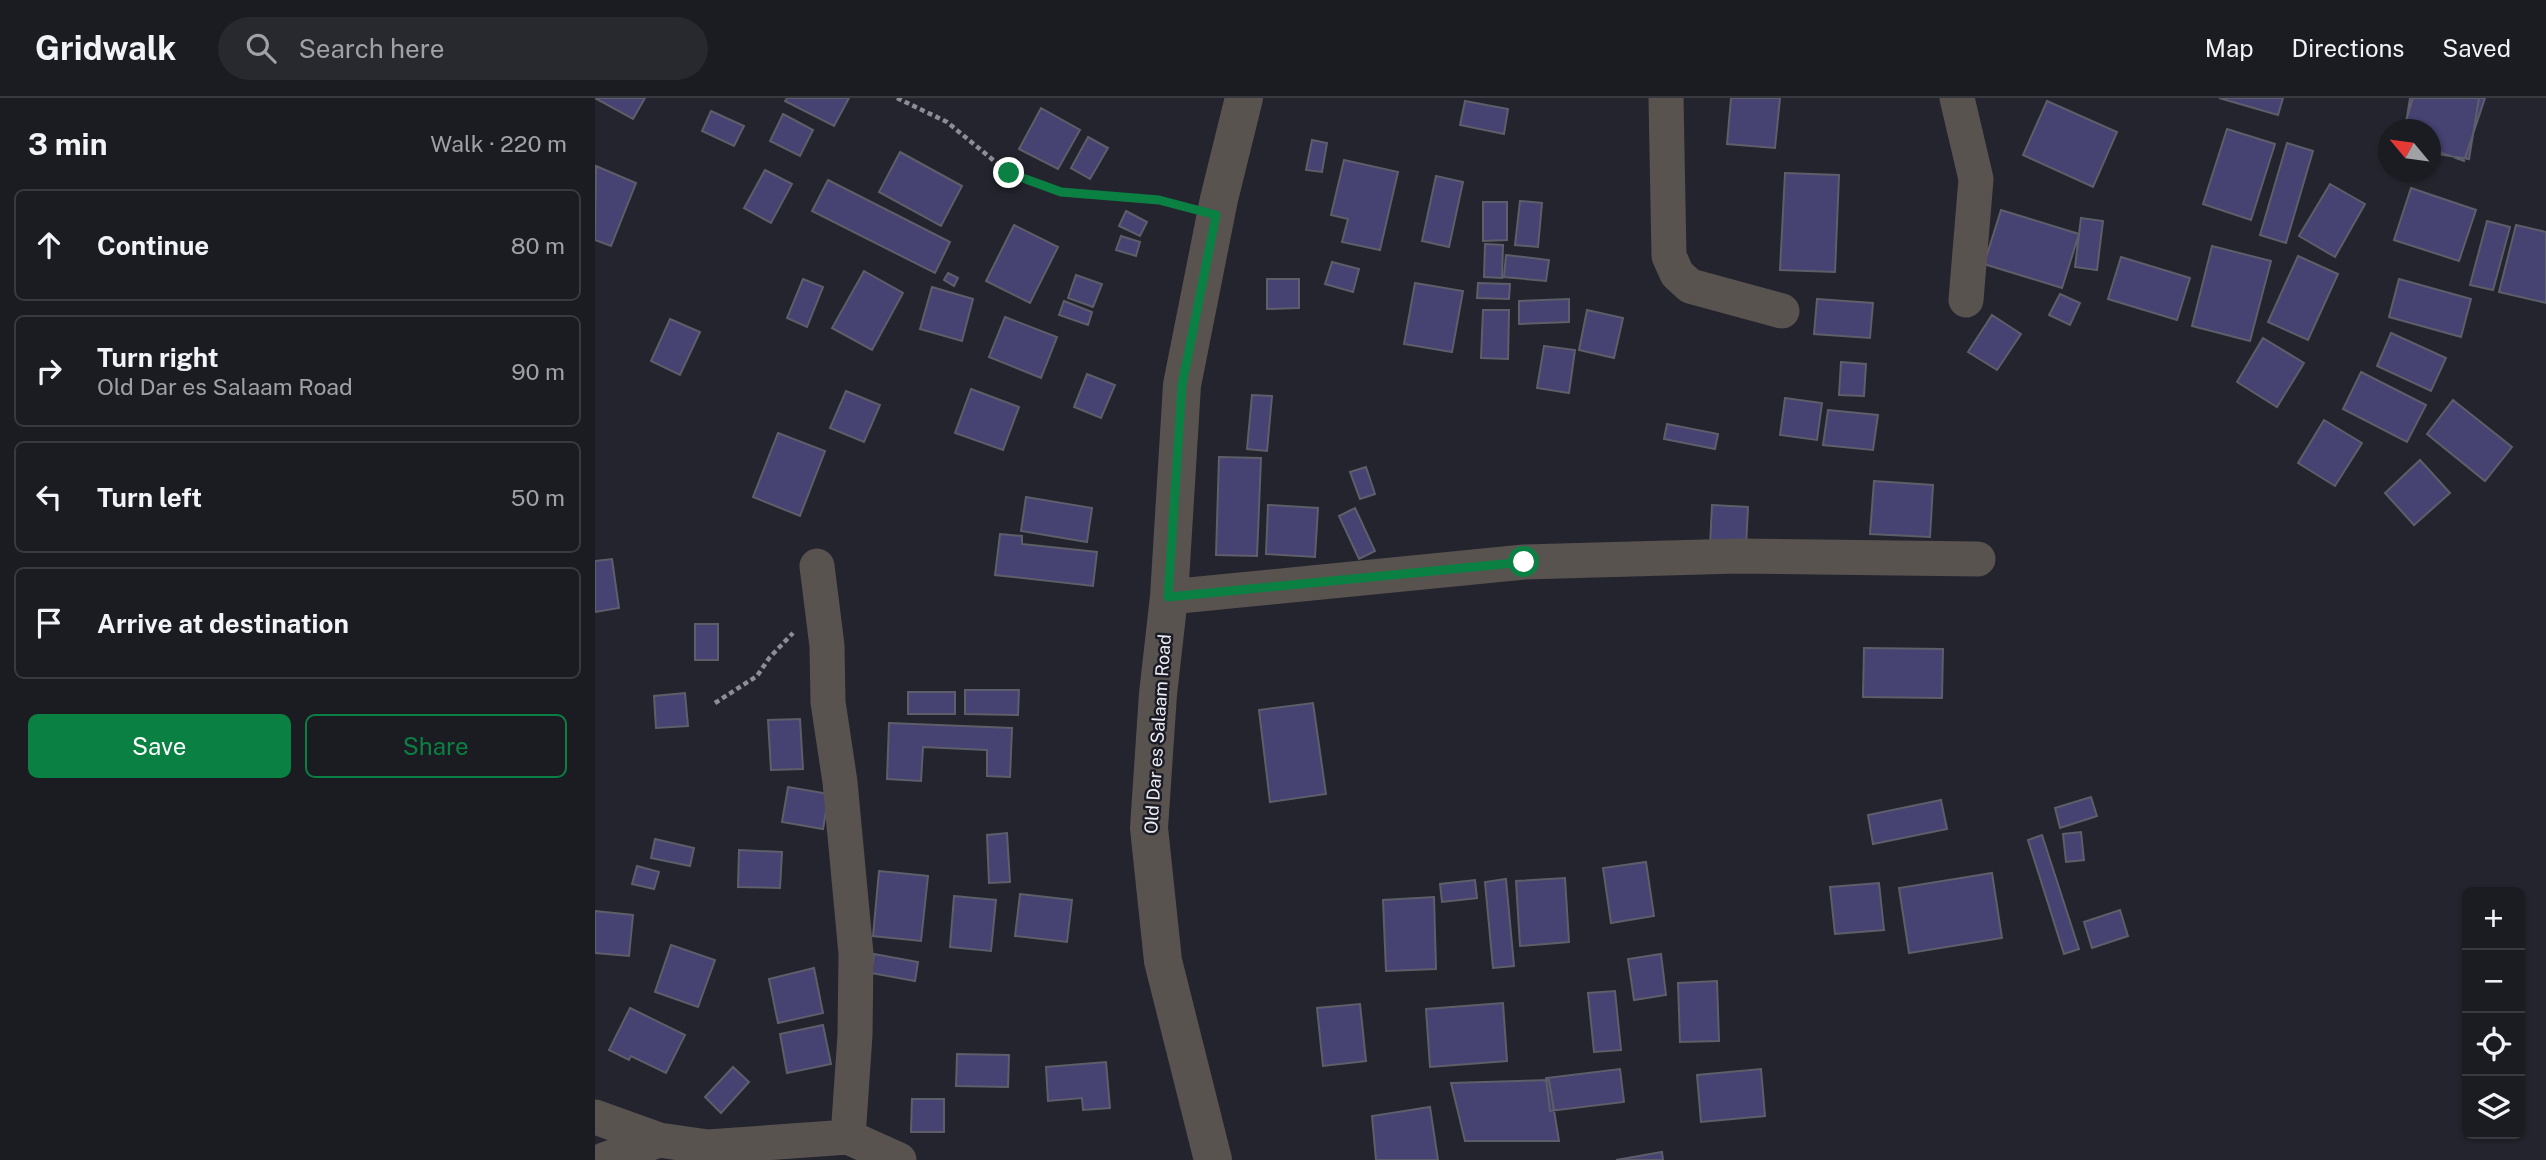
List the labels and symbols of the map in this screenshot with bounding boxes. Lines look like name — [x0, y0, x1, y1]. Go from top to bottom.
north arrow — [2378, 119, 2441, 182]
route end — [993, 157, 1024, 188]
route start — [1508, 546, 1539, 577]
street label: Old Dar es Salaam Road — [1140, 633, 1175, 835]

